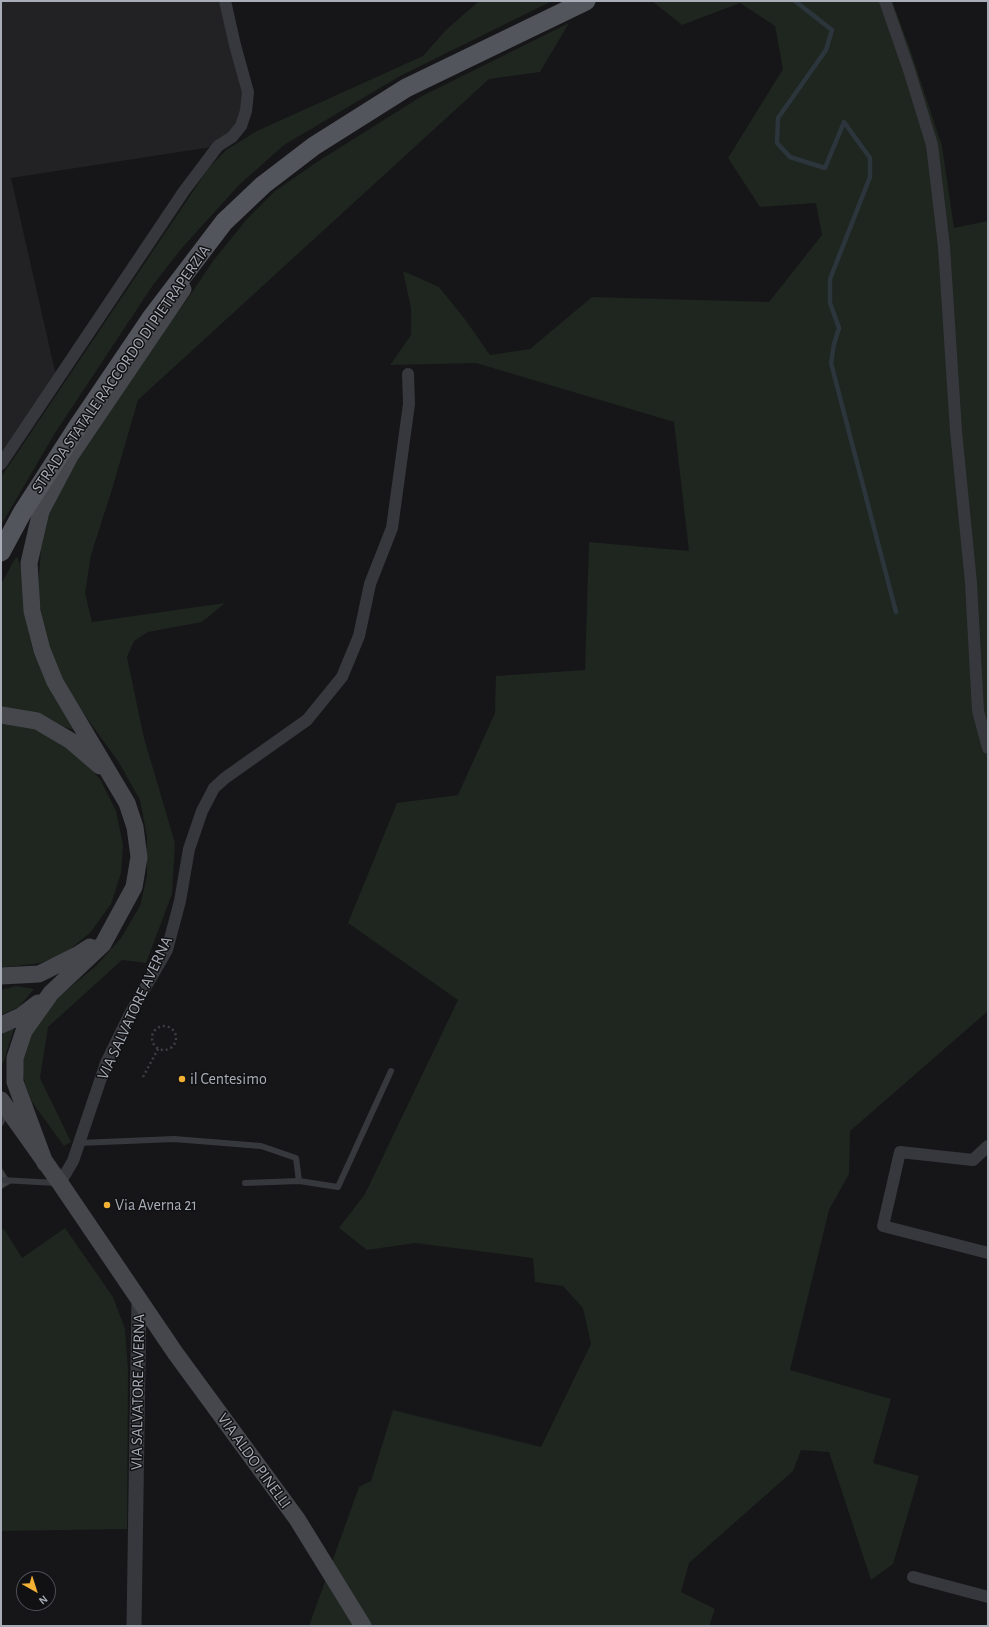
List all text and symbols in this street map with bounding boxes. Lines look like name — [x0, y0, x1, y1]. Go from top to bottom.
street label: STRADA STATALE RACCORDO DI PIETRAPERZIA — [28, 241, 214, 497]
street label: VIA SALVATORE AVERNA — [93, 933, 177, 1083]
place label: il Centesimo — [190, 1069, 267, 1089]
marker: il Centesimo — [177, 1074, 187, 1084]
place label: Via Averna 21 — [115, 1195, 197, 1215]
marker: Via Averna 21 — [102, 1200, 112, 1210]
street label: VIA SALVATORE AVERNA — [127, 1314, 149, 1470]
street label: VIA ALDO PINELLI — [213, 1410, 295, 1512]
north arrow — [16, 1571, 56, 1611]
text: N — [37, 1593, 50, 1607]

